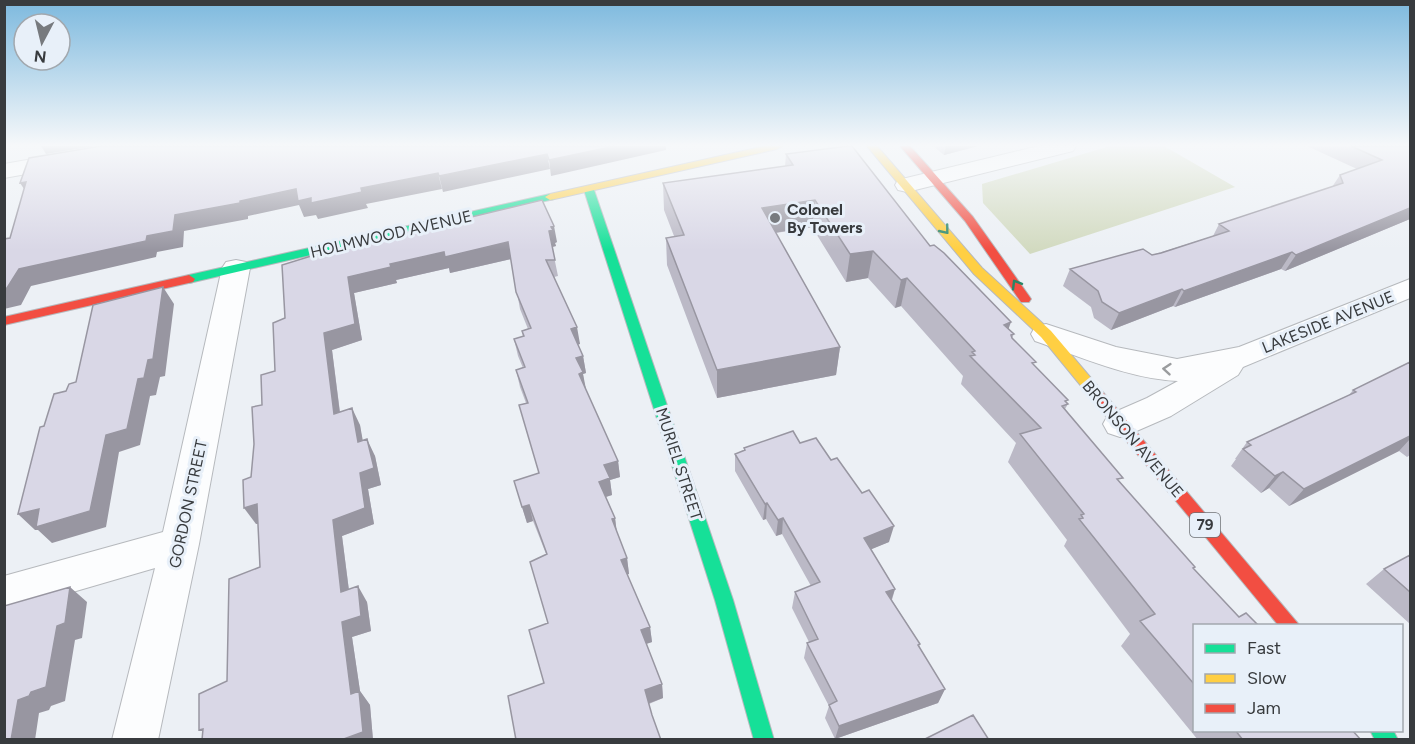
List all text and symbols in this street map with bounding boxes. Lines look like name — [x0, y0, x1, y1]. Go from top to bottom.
north arrow — [12, 12, 72, 72]
text: N — [33, 46, 48, 67]
place label: Colonel By Towers — [787, 200, 863, 237]
street label: HOLMWOOD AVENUE — [308, 206, 474, 262]
marker: Colonel By Towers — [768, 211, 782, 225]
one-way arrow — [937, 223, 948, 234]
one-way arrow — [1012, 280, 1023, 290]
street label: LAKESIDE AVENUE — [1259, 287, 1397, 357]
one-way arrow — [1163, 363, 1172, 376]
street label: BRONSON AVENUE — [1078, 377, 1188, 501]
street label: MURIEL STREET — [652, 405, 706, 523]
street label: GORDON STREET — [165, 438, 211, 570]
road number: 79 — [1190, 513, 1220, 537]
legend — [1193, 624, 1403, 732]
text: Fast — [1247, 637, 1281, 659]
text: Slow — [1247, 667, 1286, 689]
text: Jam — [1247, 697, 1281, 719]

